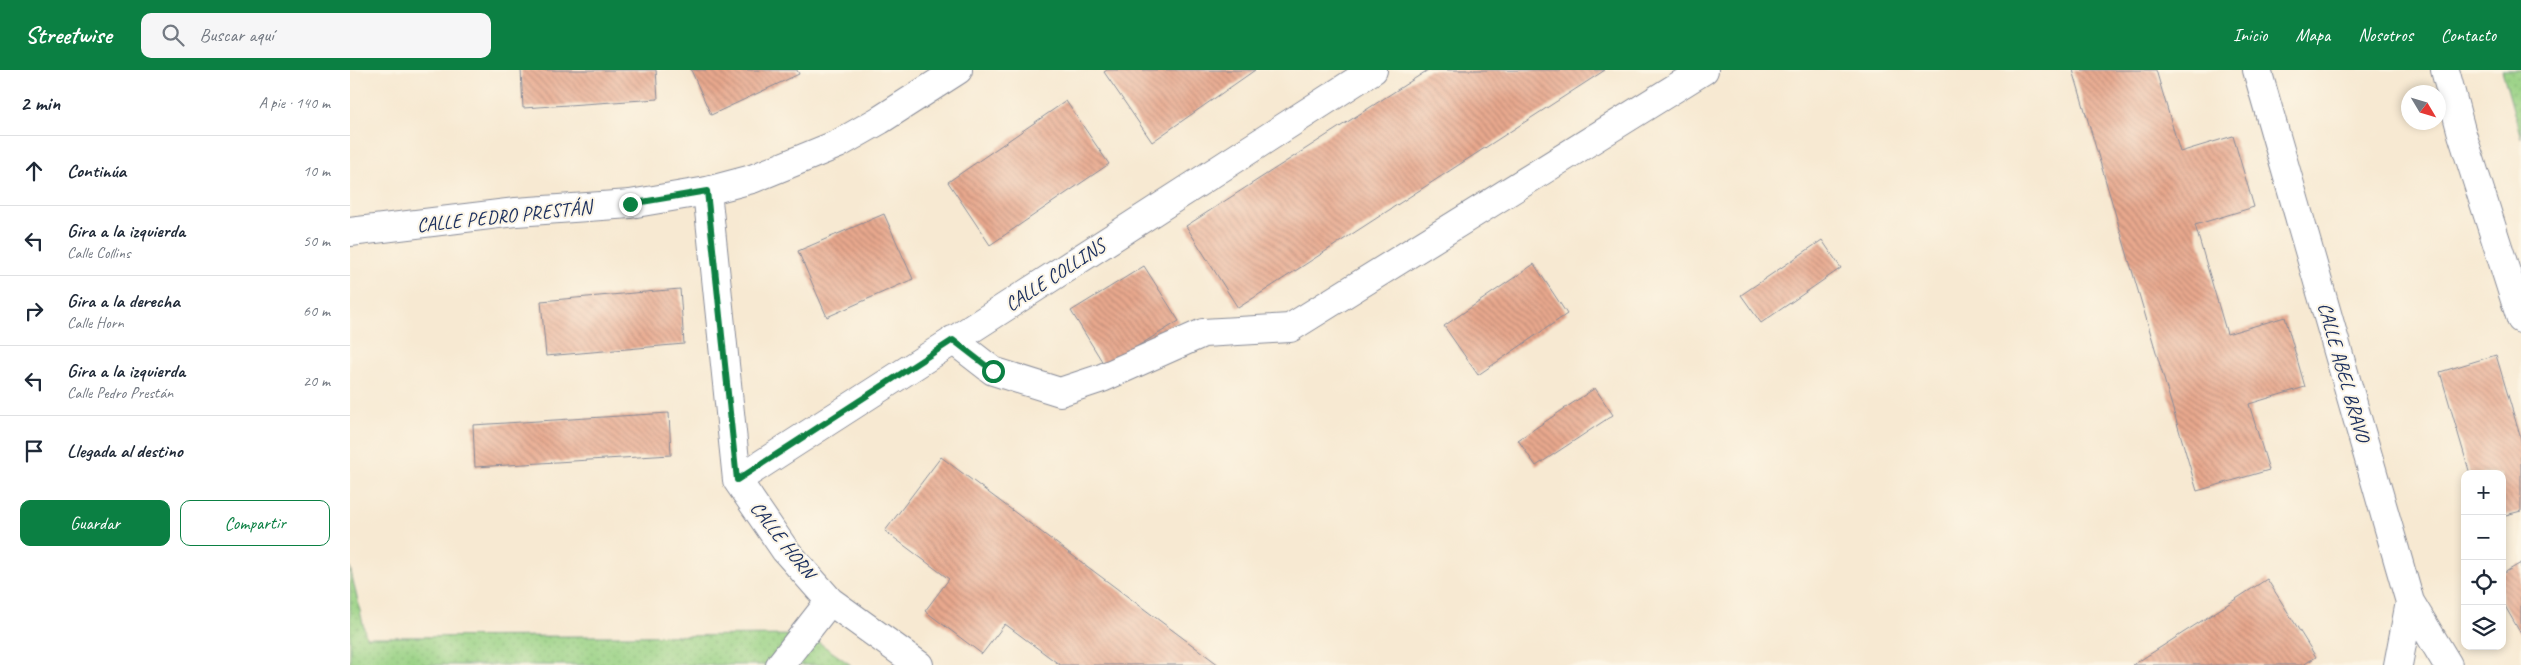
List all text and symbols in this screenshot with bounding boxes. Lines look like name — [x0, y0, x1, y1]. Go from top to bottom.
search box — [141, 13, 491, 58]
text: Streetwise — [25, 20, 111, 50]
icon: search — [159, 21, 187, 49]
text: Buscar aquí — [199, 23, 274, 47]
text: Inicio — [2233, 24, 2267, 46]
text: Mapa — [2295, 24, 2330, 46]
text: Nosotros — [2358, 24, 2413, 46]
text: Contacto — [2441, 24, 2496, 46]
north arrow — [2401, 85, 2446, 130]
text: 2 min — [20, 90, 60, 116]
text: A pie · 140 m — [259, 93, 330, 113]
icon: ahead — [20, 157, 48, 185]
text: Continúa — [67, 159, 126, 183]
text: 10 m — [303, 161, 330, 181]
route end — [619, 193, 642, 216]
street label: CALLE PEDRO PRESTÁN — [416, 194, 595, 238]
text: Gira a la izquierda — [67, 219, 185, 243]
icon: left — [20, 227, 48, 255]
text: 50 m — [303, 231, 330, 251]
street label: CALLE COLLINS — [1000, 232, 1112, 317]
text: Calle Collins — [67, 243, 130, 263]
text: Gira a la derecha — [67, 289, 180, 313]
icon: right — [20, 297, 48, 325]
street label: CALLE ABEL BRAVO — [2312, 300, 2376, 446]
text: 60 m — [303, 301, 330, 321]
text: Calle Horn — [67, 313, 124, 333]
text: Gira a la izquierda — [67, 359, 185, 383]
route start — [982, 360, 1005, 383]
icon: left — [20, 367, 48, 395]
text: 20 m — [303, 371, 330, 391]
text: Calle Pedro Prestán — [67, 383, 173, 403]
icon: arrive — [20, 437, 48, 465]
text: Llegada al destino — [67, 439, 183, 463]
map controls — [2461, 470, 2506, 650]
button: + — [2461, 470, 2506, 515]
street label: CALLE HORN — [745, 496, 823, 586]
button: Guardar — [20, 500, 170, 546]
button: Compartir — [180, 500, 330, 546]
button: − — [2461, 515, 2506, 560]
button: locate — [2461, 560, 2506, 605]
button: layers — [2461, 605, 2506, 650]

